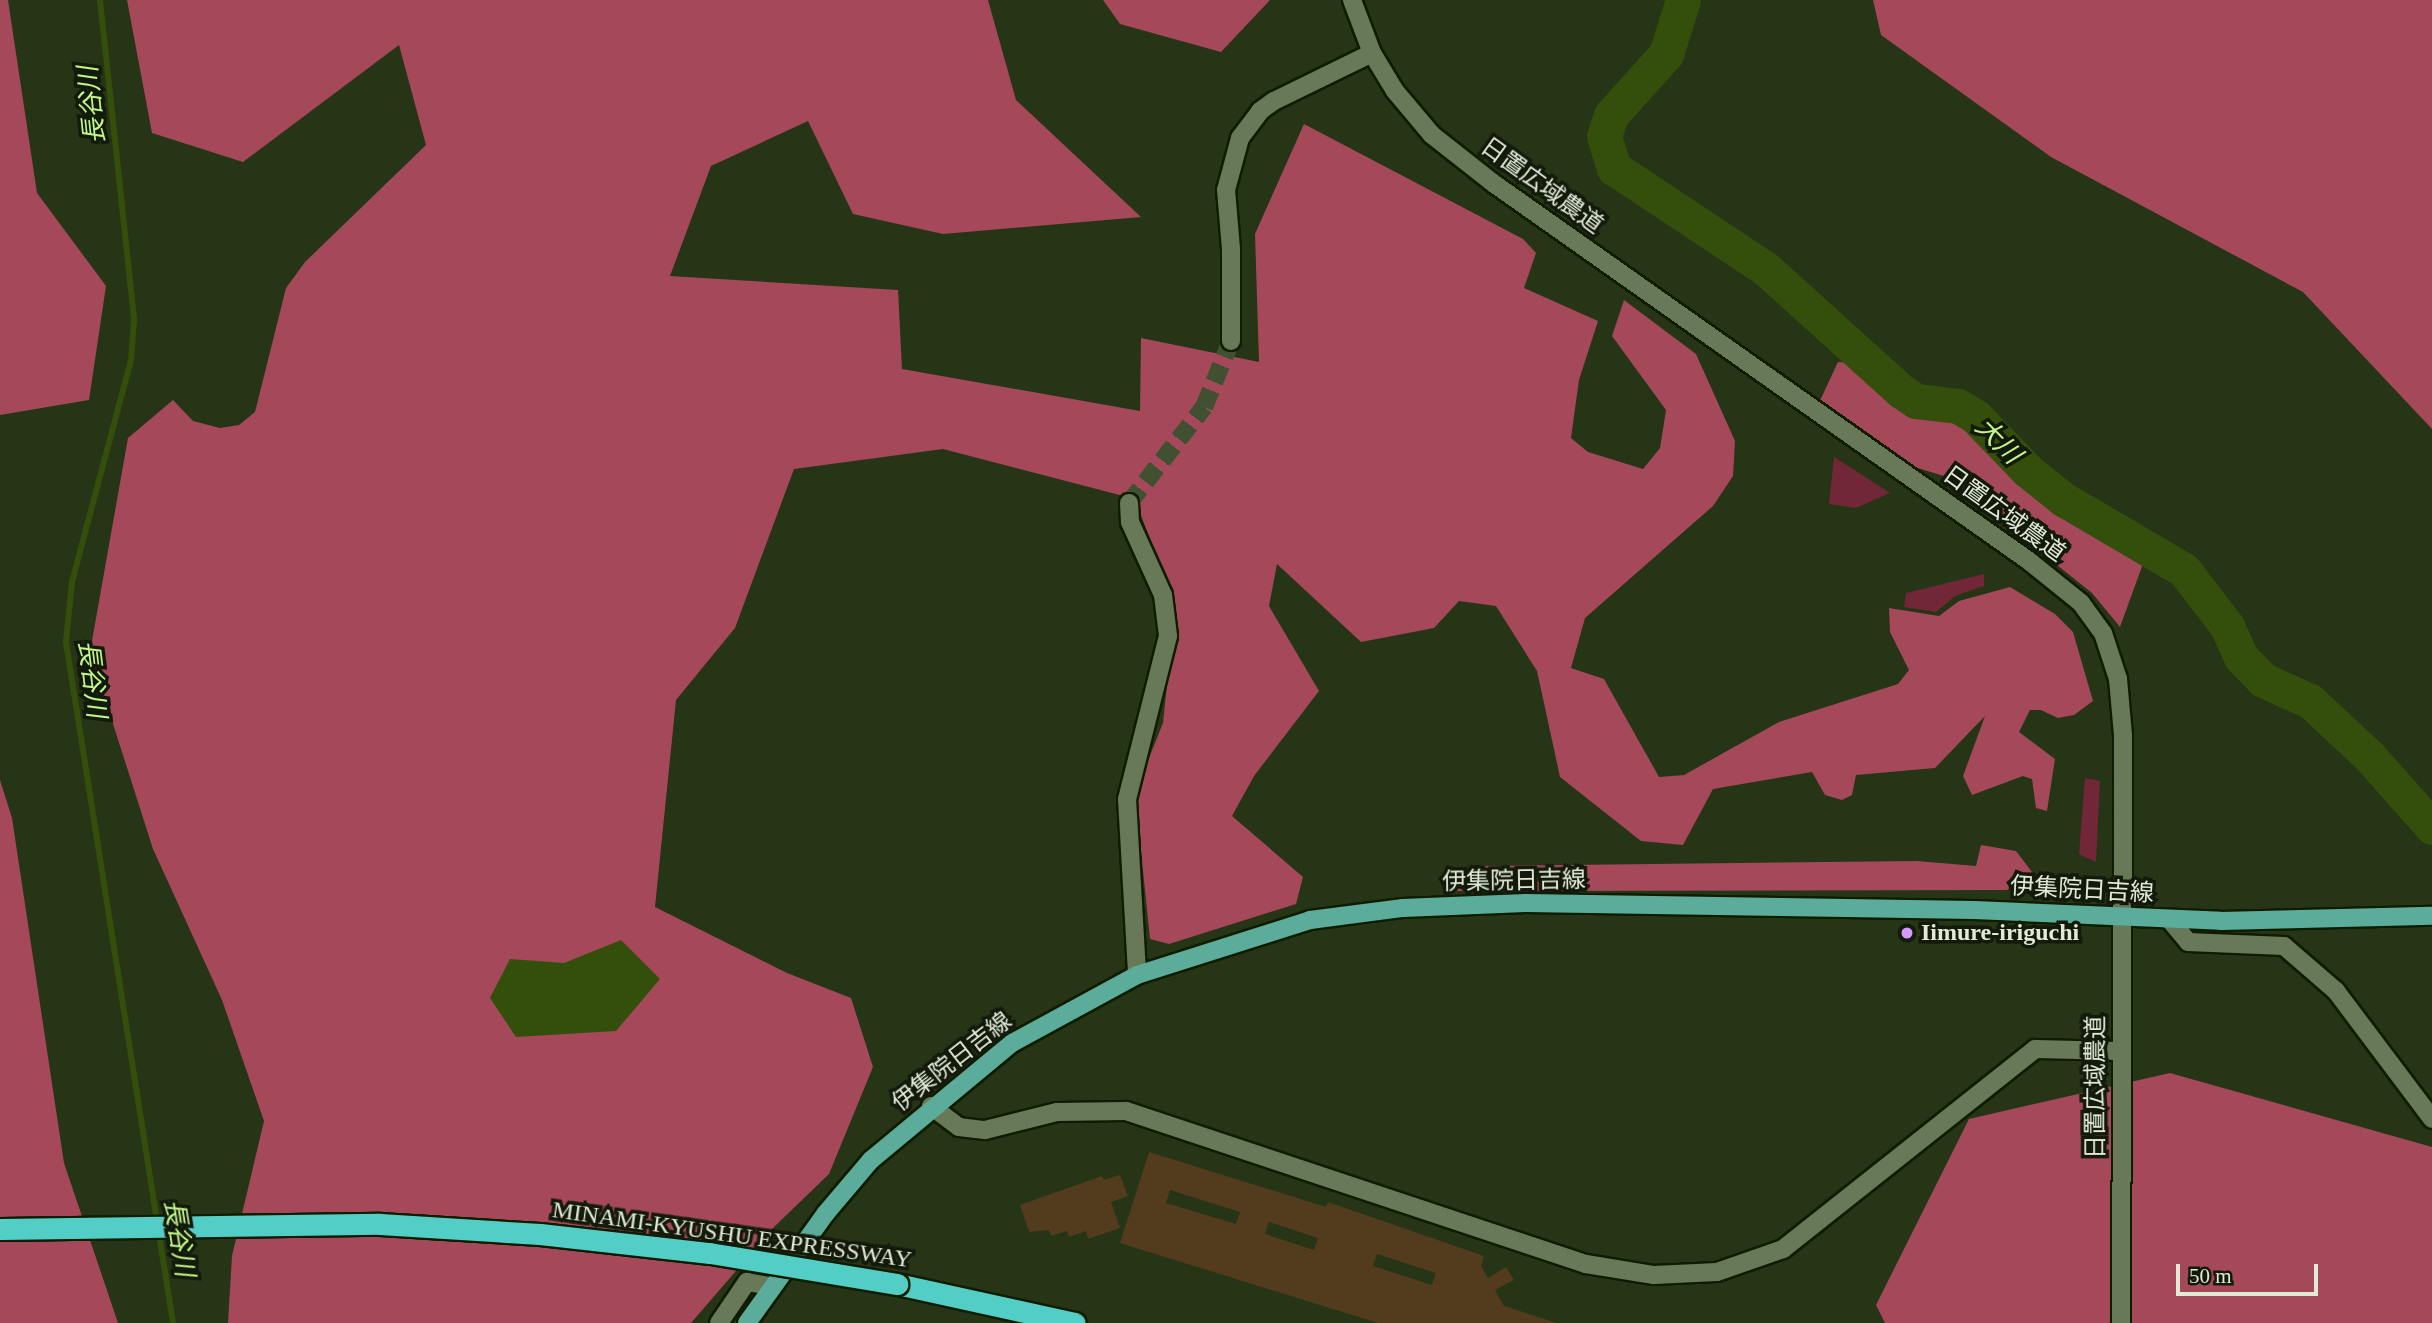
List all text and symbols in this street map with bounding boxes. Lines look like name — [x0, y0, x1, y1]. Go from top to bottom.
water label: 長谷川 — [72, 65, 112, 145]
street label: 日置広域農道 — [1475, 132, 1609, 240]
water label: 大川 — [1969, 412, 2027, 470]
street label: 日置広域農道 — [1937, 460, 2071, 568]
water label: 長谷川 — [72, 638, 112, 720]
street label: 伊集院日吉線 — [1442, 865, 1586, 897]
street label: 伊集院日吉線 — [2009, 872, 2155, 908]
place label: Iimure-iriguchi — [1921, 919, 2079, 947]
marker: Iimure-iriguchi — [1899, 925, 1915, 941]
street label: 伊集院日吉線 — [886, 1006, 1018, 1118]
street label: 日置広域農道 — [2082, 1015, 2110, 1159]
street label: MINAMI-KYUSHU EXPRESSWAY — [551, 1196, 913, 1274]
water label: 長谷川 — [157, 1197, 201, 1279]
scale bar — [2180, 1250, 2322, 1294]
text: 50 m — [2189, 1264, 2232, 1288]

